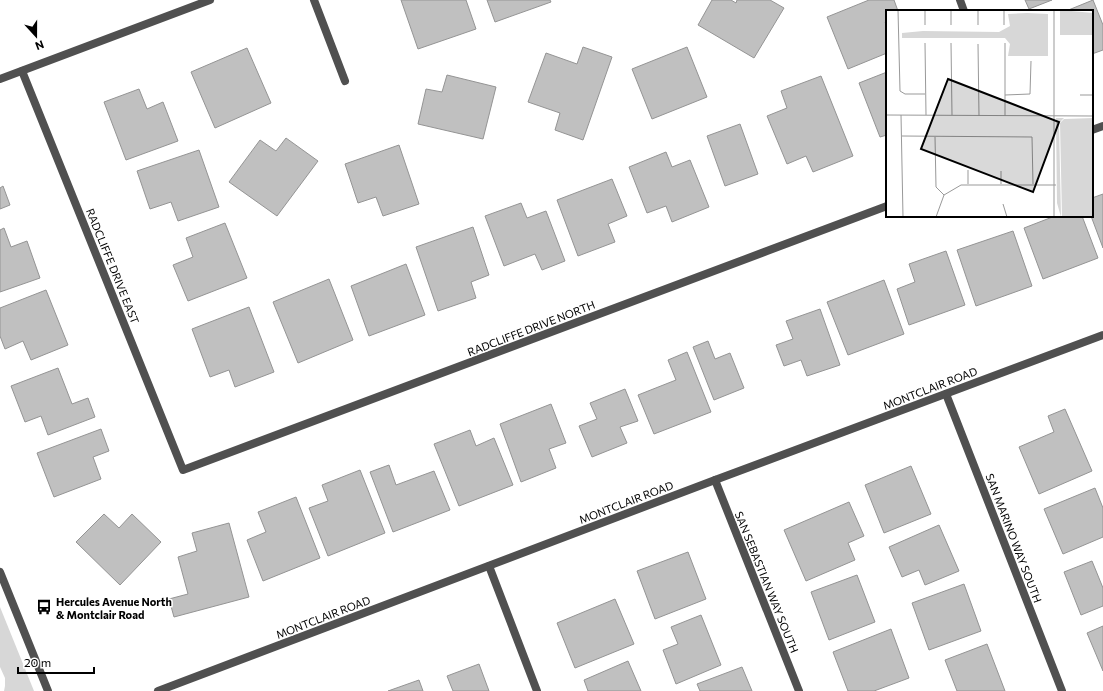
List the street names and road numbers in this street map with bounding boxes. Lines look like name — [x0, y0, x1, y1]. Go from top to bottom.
street label: RADCLIFFE DRIVE EAST — [84, 206, 142, 326]
street label: RADCLIFFE DRIVE NORTH — [465, 298, 597, 358]
street label: MONTCLAIR ROAD — [881, 364, 979, 412]
street label: SAN MARINO WAY SOUTH — [983, 471, 1045, 605]
street label: MONTCLAIR ROAD — [577, 478, 675, 526]
street label: SAN SEBASTIAN WAY SOUTH — [733, 509, 801, 655]
street label: MONTCLAIR ROAD — [274, 593, 372, 641]

